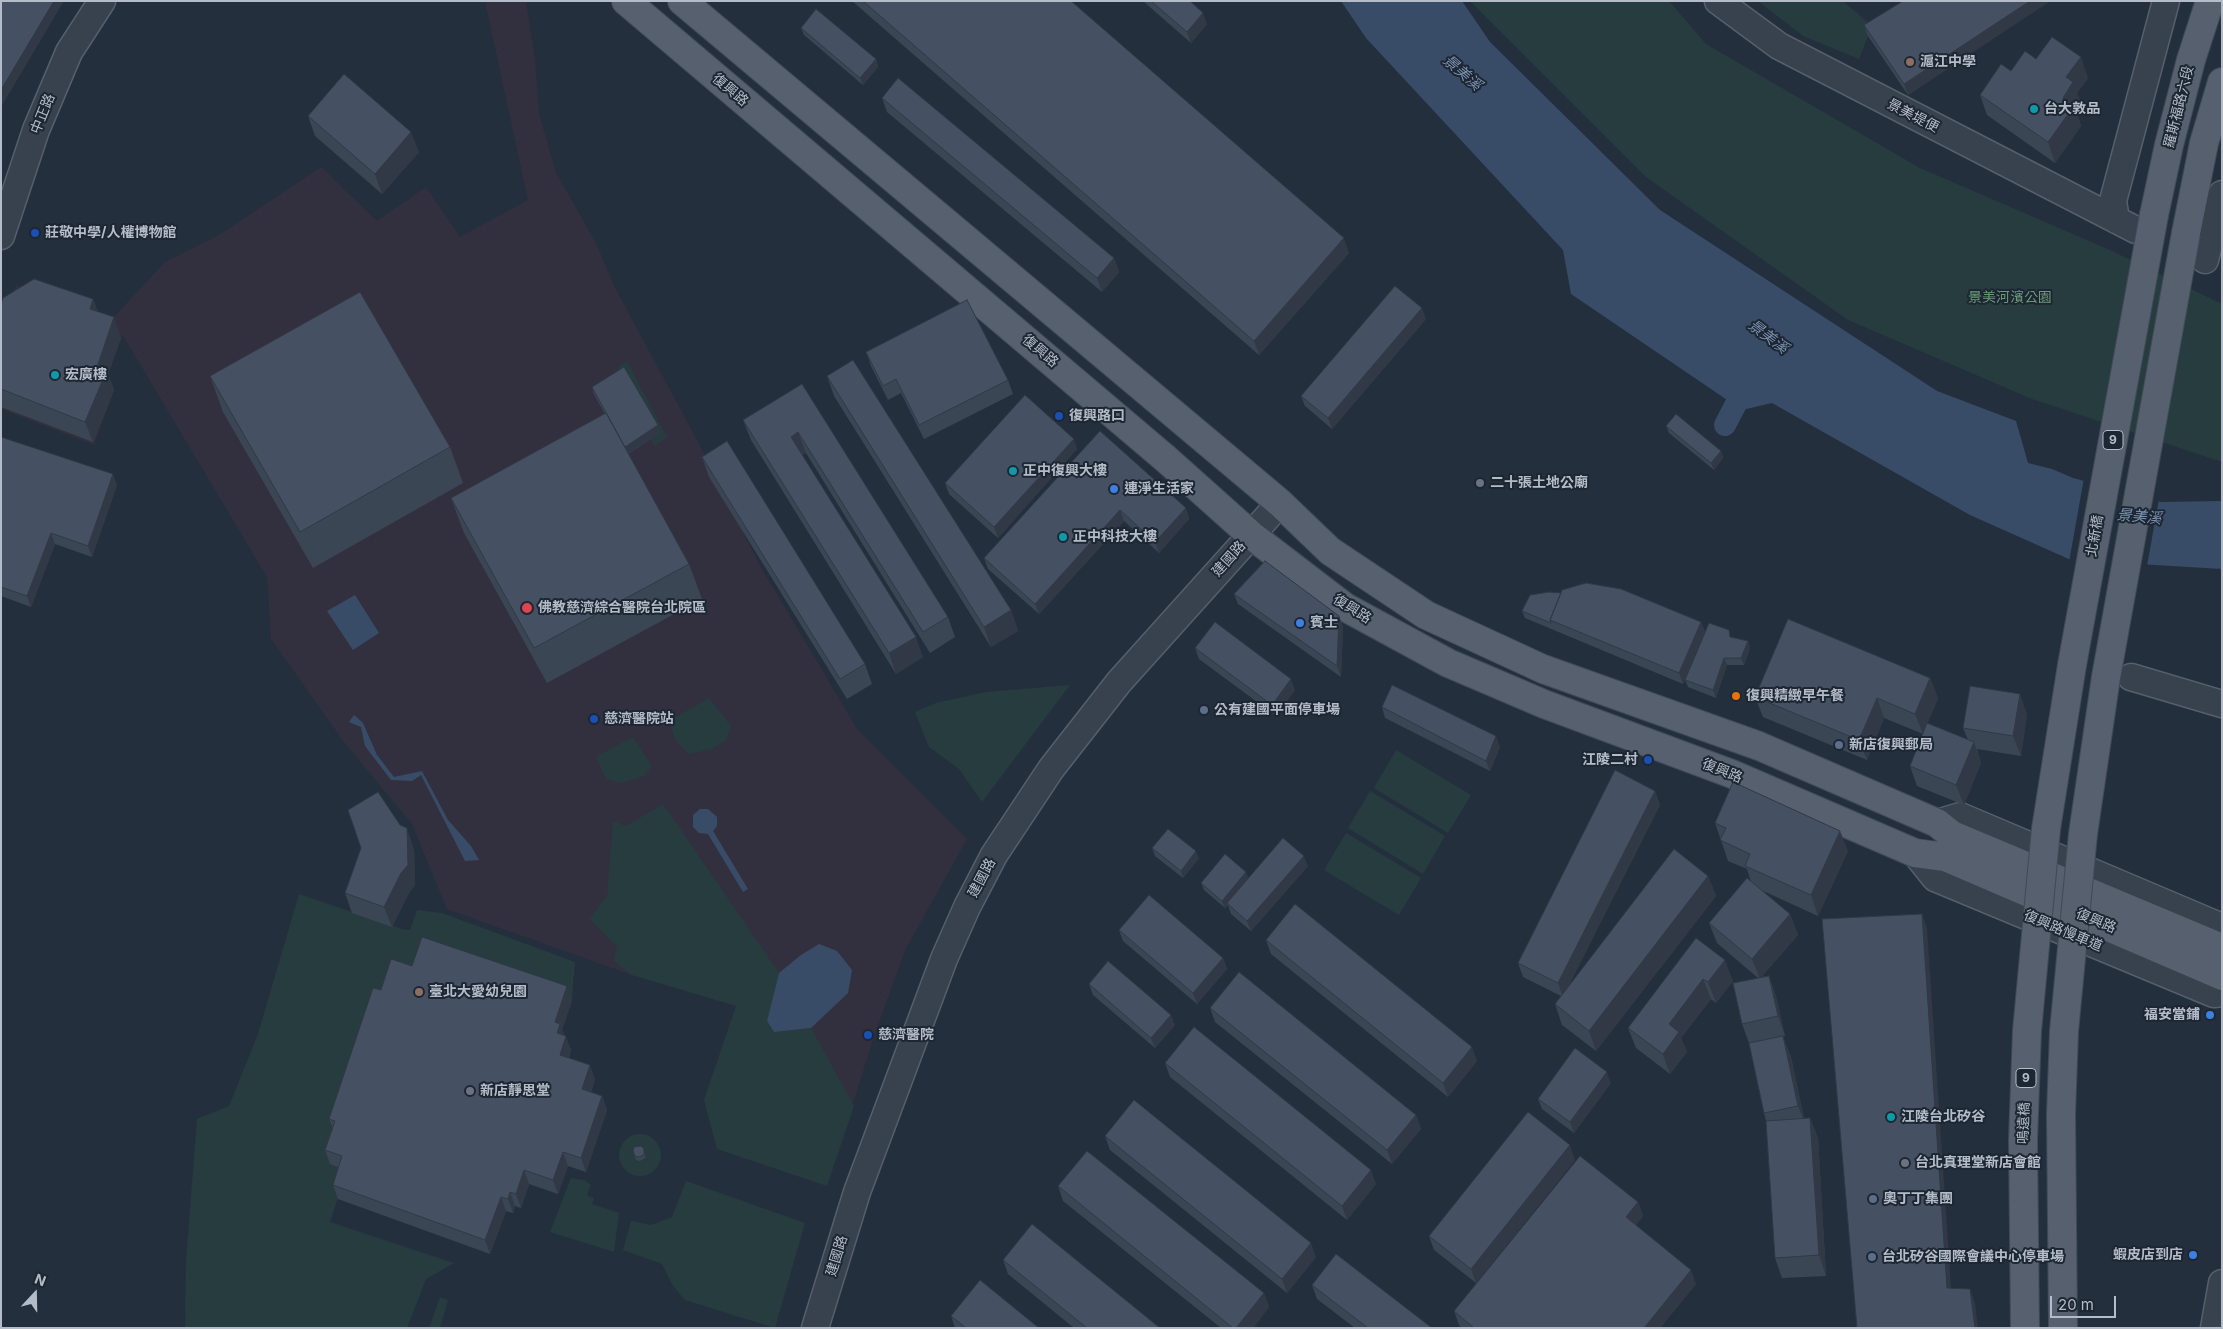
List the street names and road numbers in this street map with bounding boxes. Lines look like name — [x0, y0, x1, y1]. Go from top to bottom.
street label: 羅斯福路六段 — [2161, 64, 2197, 150]
street label: 復興路 — [709, 70, 751, 110]
street label: 中正路 — [27, 91, 59, 137]
street label: 景美堤便 — [1884, 96, 1942, 136]
street label: 復興路 — [1019, 331, 1061, 371]
road number: 9 — [2103, 430, 2123, 450]
street label: 北新橋 — [2083, 514, 2107, 558]
street label: 建國路 — [1209, 538, 1249, 580]
street label: 復興路 — [1330, 591, 1374, 627]
street label: 復興路 — [1699, 755, 1745, 787]
street label: 建國路 — [965, 856, 999, 900]
street label: 復興路 — [2073, 905, 2119, 937]
street label: 復興路慢車道 — [2021, 907, 2105, 955]
road number: 9 — [2016, 1068, 2036, 1088]
street label: 鳴遠橋 — [2015, 1102, 2033, 1144]
street label: 建國路 — [823, 1233, 851, 1279]

